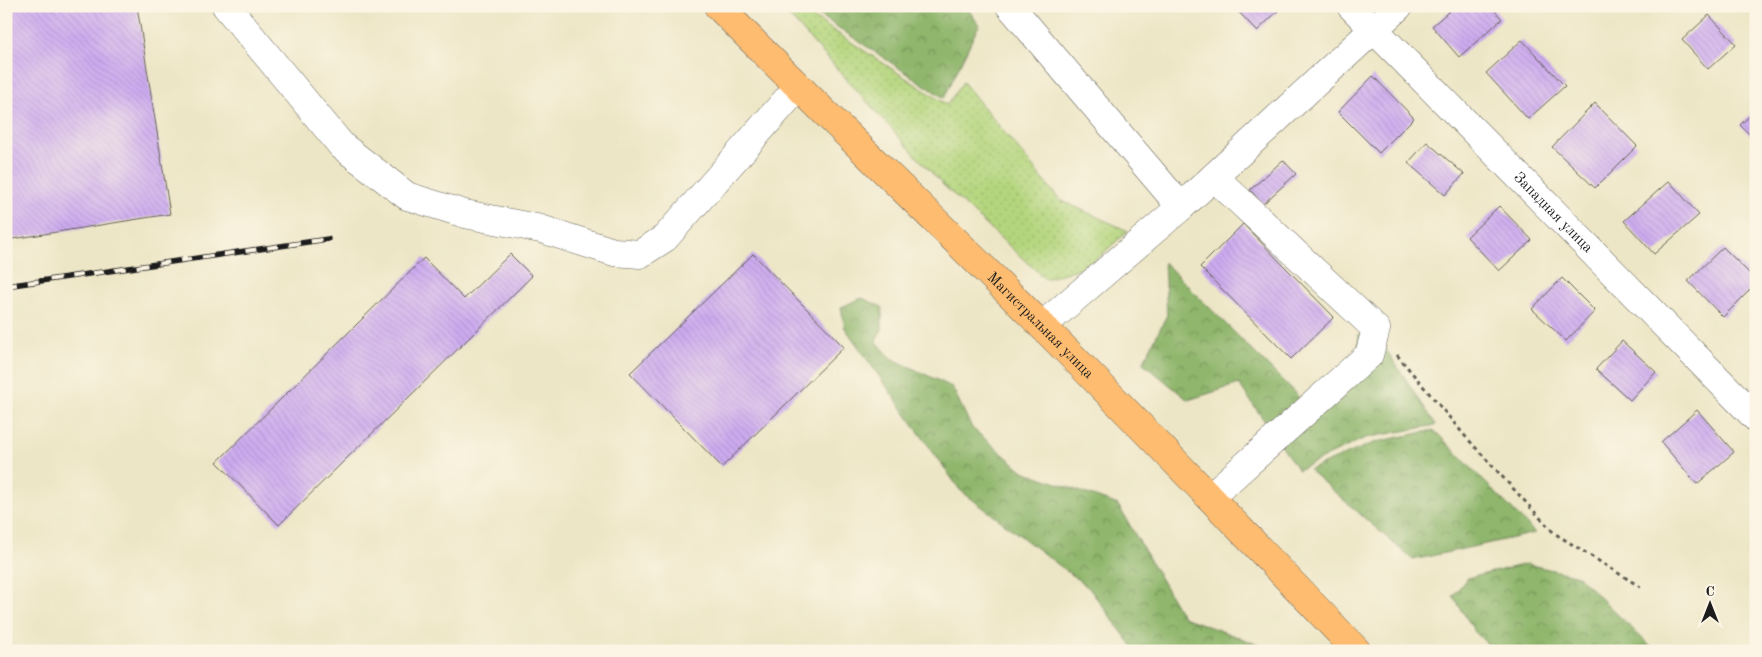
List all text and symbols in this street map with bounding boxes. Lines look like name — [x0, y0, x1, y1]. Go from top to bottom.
street label: Западная улица — [1510, 170, 1595, 257]
street label: Магистральная улица — [984, 270, 1096, 383]
north arrow — [1684, 580, 1734, 630]
text: С — [1705, 585, 1715, 599]

